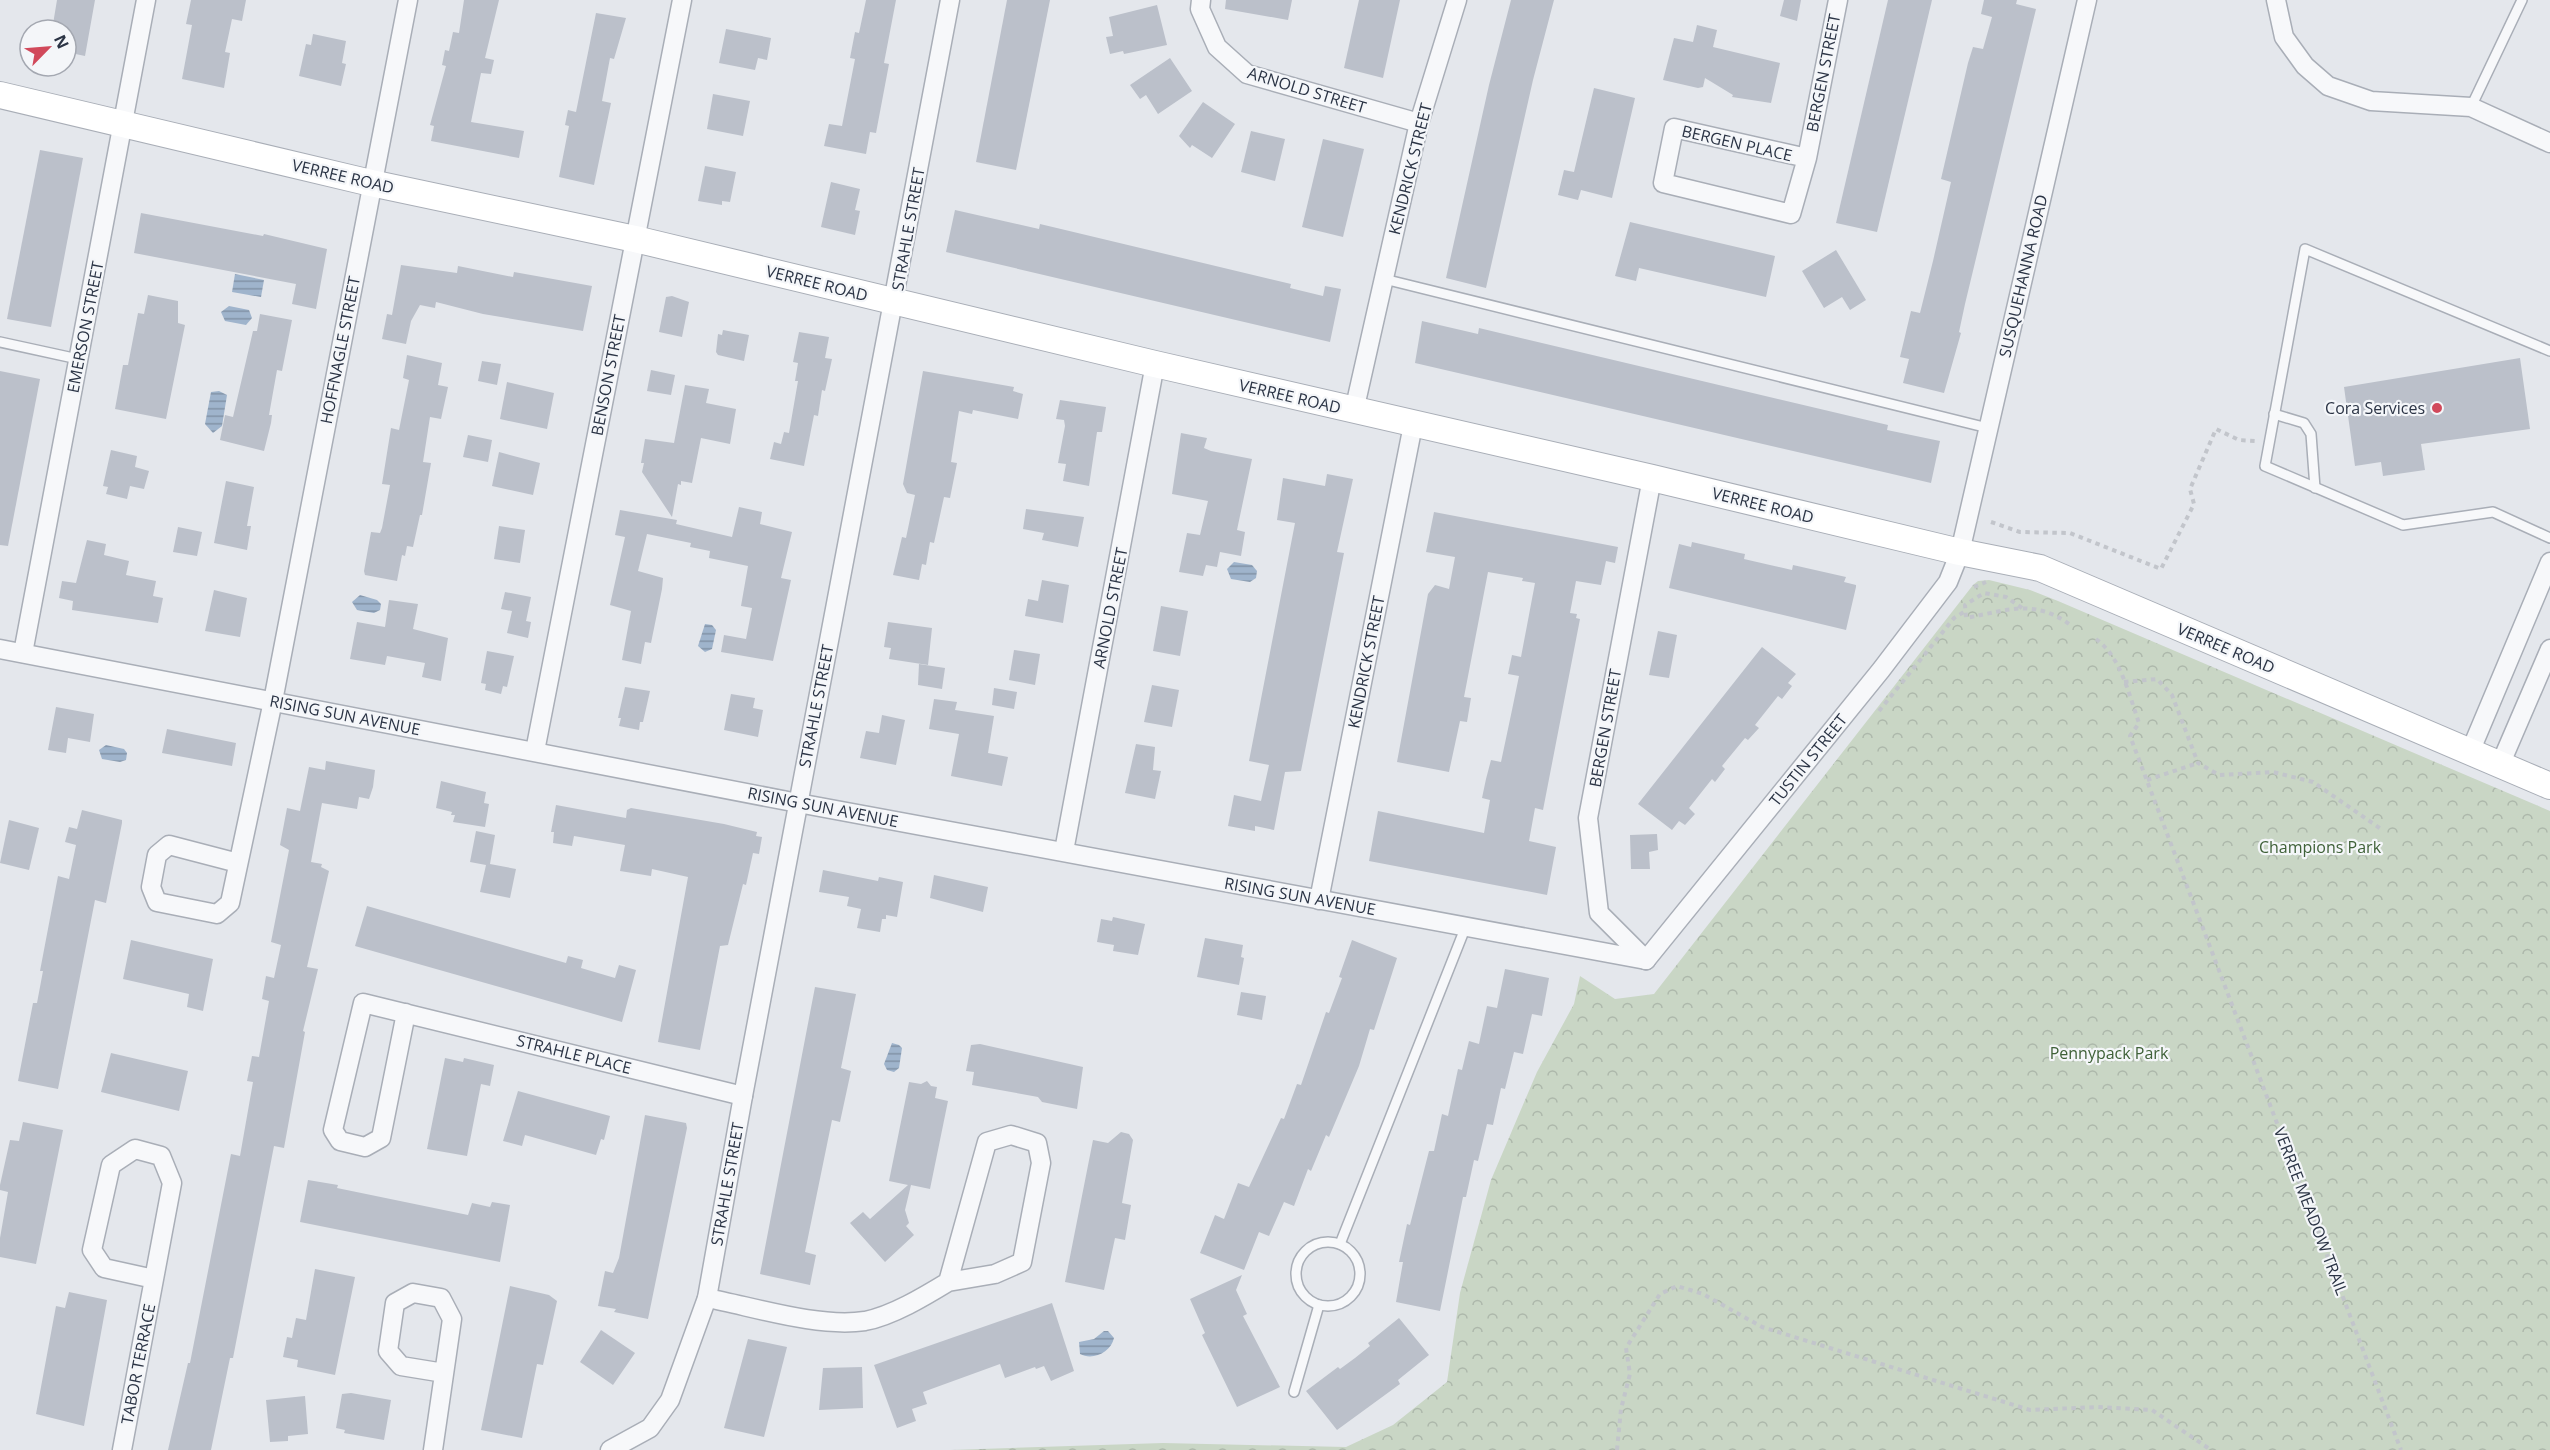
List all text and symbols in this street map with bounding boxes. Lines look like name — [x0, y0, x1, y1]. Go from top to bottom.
street label: BERGEN STREET — [1801, 12, 1845, 134]
north arrow — [18, 18, 78, 78]
text: N — [49, 31, 74, 52]
street label: ARNOLD STREET — [1245, 62, 1369, 119]
street label: KENDRICK STREET — [1383, 101, 1437, 237]
street label: BERGEN PLACE — [1680, 120, 1794, 166]
street label: VERREE ROAD — [290, 154, 396, 198]
street label: STRAHLE STREET — [886, 165, 930, 292]
street label: SUSQUEHANNA ROAD — [1994, 192, 2052, 360]
street label: EMERSON STREET — [61, 259, 109, 395]
street label: VERREE ROAD — [764, 260, 870, 306]
street label: HOFFNAGLE STREET — [315, 274, 365, 426]
street label: BENSON STREET — [585, 312, 631, 437]
street label: VERREE ROAD — [1237, 374, 1343, 418]
place label: Cora Services — [2325, 397, 2425, 419]
marker: Cora Services — [2430, 401, 2444, 415]
street label: VERREE ROAD — [1710, 482, 1816, 528]
street label: ARNOLD STREET — [1088, 546, 1133, 670]
street label: KENDRICK STREET — [1342, 594, 1390, 730]
street label: VERREE ROAD — [2174, 618, 2278, 678]
street label: STRAHLE STREET — [793, 642, 839, 769]
street label: BERGEN STREET — [1584, 667, 1626, 789]
street label: RISING SUN AVENUE — [268, 690, 422, 740]
street label: TUSTIN STREET — [1764, 709, 1852, 811]
street label: RISING SUN AVENUE — [746, 782, 900, 832]
park label: Champions Park — [2259, 836, 2382, 858]
street label: RISING SUN AVENUE — [1223, 872, 1377, 920]
street label: STRAHLE PLACE — [514, 1029, 634, 1079]
park label: Pennypack Park — [2050, 1042, 2169, 1064]
street label: STRAHLE STREET — [705, 1120, 749, 1247]
street label: VERREE MEADOW TRAIL — [2269, 1124, 2353, 1298]
street label: TABOR TERRACE — [116, 1302, 160, 1426]

